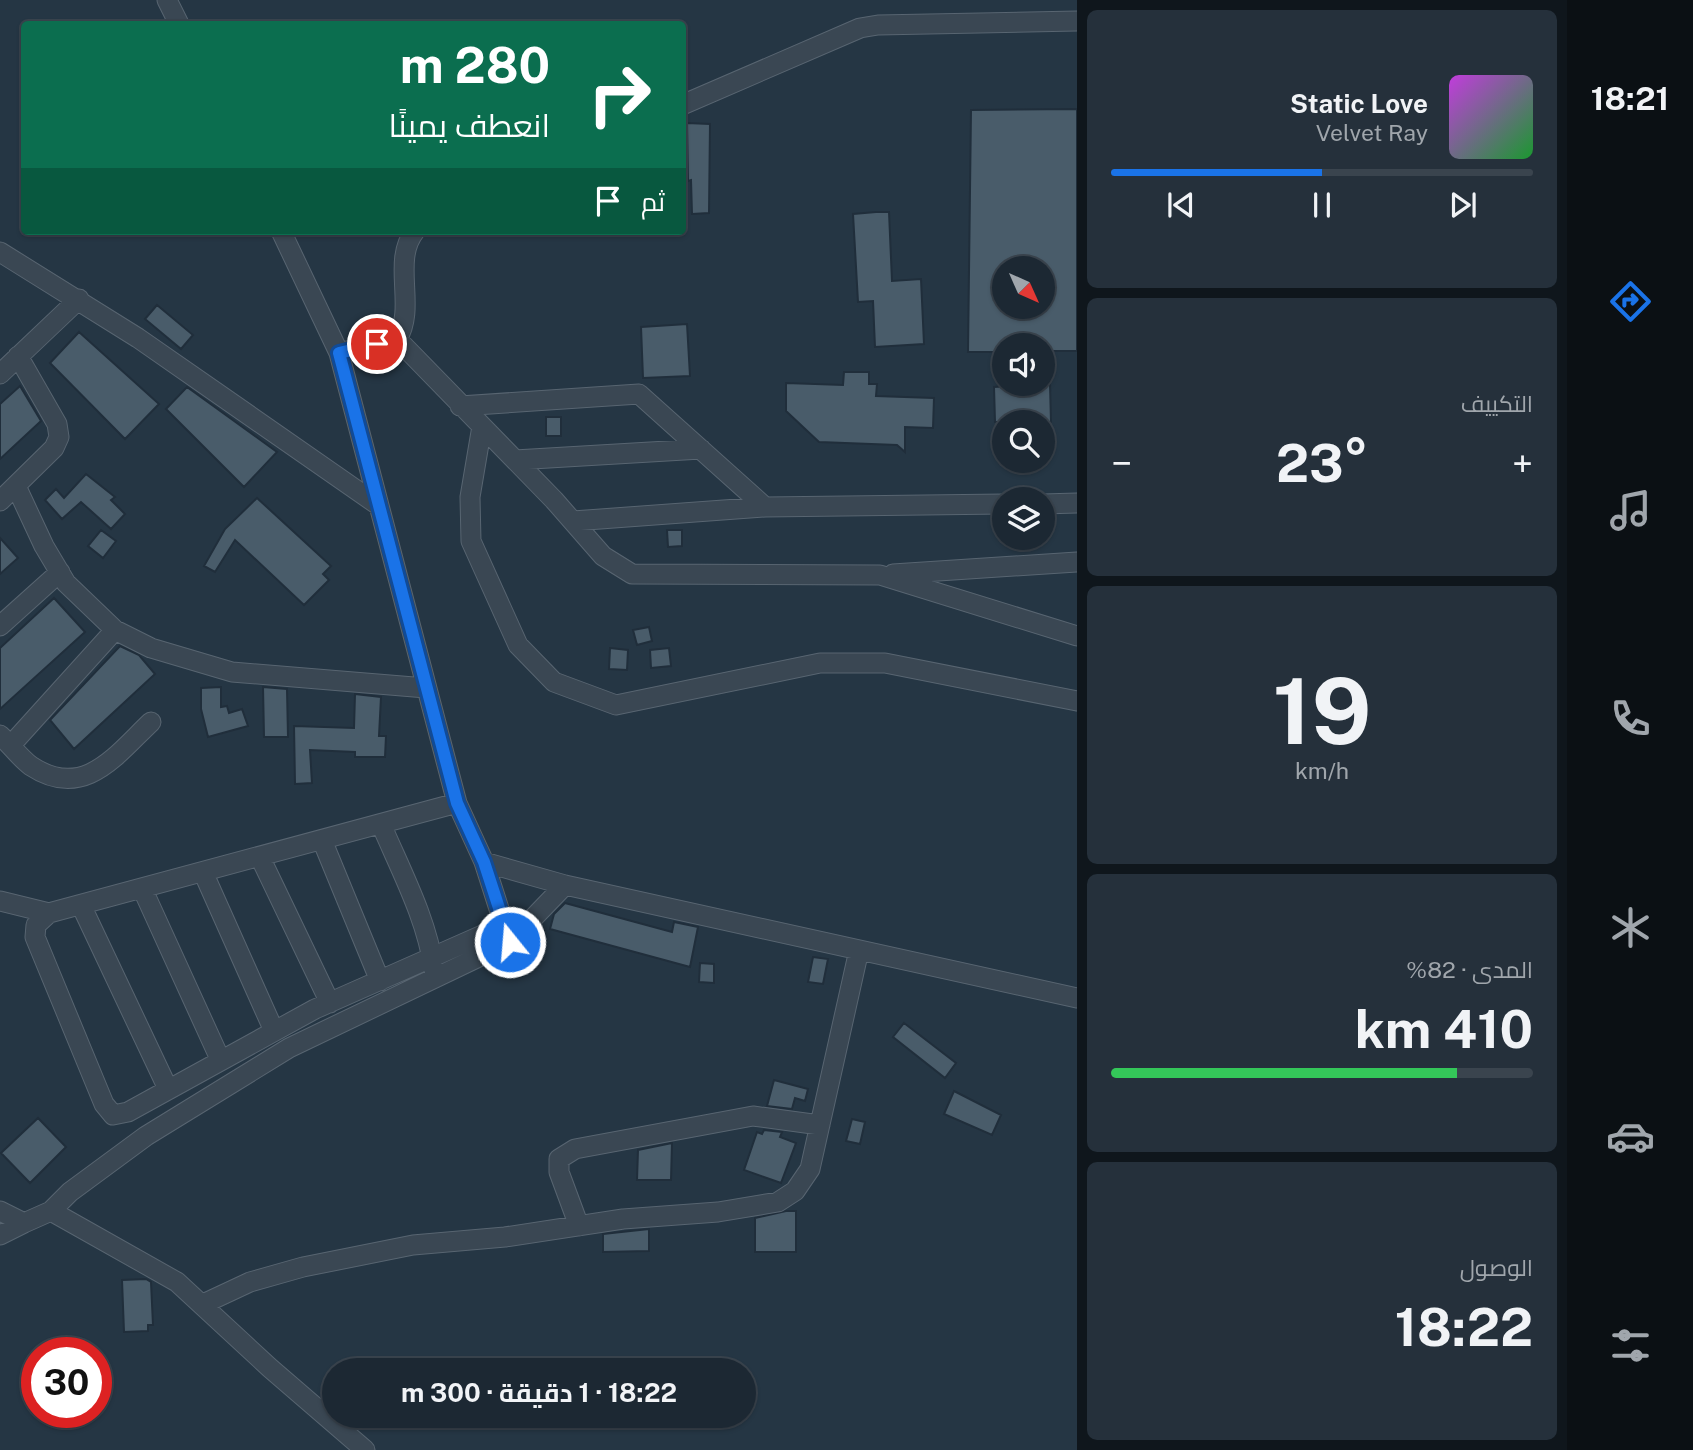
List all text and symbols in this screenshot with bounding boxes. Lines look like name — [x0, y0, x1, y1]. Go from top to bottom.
text: 280 m — [400, 36, 550, 94]
icon: right — [574, 49, 665, 140]
text: 18:21 — [1591, 80, 1669, 117]
text: Static Love — [1290, 88, 1428, 119]
text: انعطف يمينًا — [389, 107, 550, 144]
text: Velvet Ray — [1316, 119, 1428, 146]
icon: arrive — [589, 182, 627, 220]
text: ثم — [641, 186, 665, 217]
icon: previous — [1162, 186, 1200, 224]
icon: pause — [1303, 186, 1341, 224]
icon: next — [1444, 186, 1482, 224]
north arrow — [992, 256, 1055, 318]
map controls — [992, 256, 1055, 550]
icon: directions — [1606, 277, 1655, 326]
pin — [347, 314, 407, 374]
icon: arrive — [358, 325, 396, 363]
button: sound — [992, 333, 1055, 396]
text: التكييف — [1461, 390, 1533, 417]
button: search — [992, 410, 1055, 473]
text: 23° — [1276, 433, 1368, 494]
text: − — [1111, 441, 1132, 486]
text: + — [1512, 441, 1533, 486]
icon: music — [1606, 486, 1655, 535]
button: layers — [992, 487, 1055, 550]
text: 19 — [1273, 658, 1371, 764]
icon: phone — [1606, 694, 1655, 743]
text: km/h — [1295, 757, 1349, 784]
icon: climate — [1606, 903, 1655, 952]
position arrow — [473, 905, 547, 979]
text: المدى · 82% — [1406, 956, 1533, 983]
text: 410 km — [1355, 999, 1533, 1060]
icon: car — [1606, 1112, 1655, 1161]
text: الوصول — [1460, 1254, 1533, 1281]
text: 18:22 — [1395, 1297, 1533, 1358]
icon: filters — [1606, 1321, 1655, 1370]
speed limit sign: 30 — [21, 1337, 112, 1428]
text: 18:22 · 1 دقيقة · 300 m — [401, 1377, 677, 1408]

